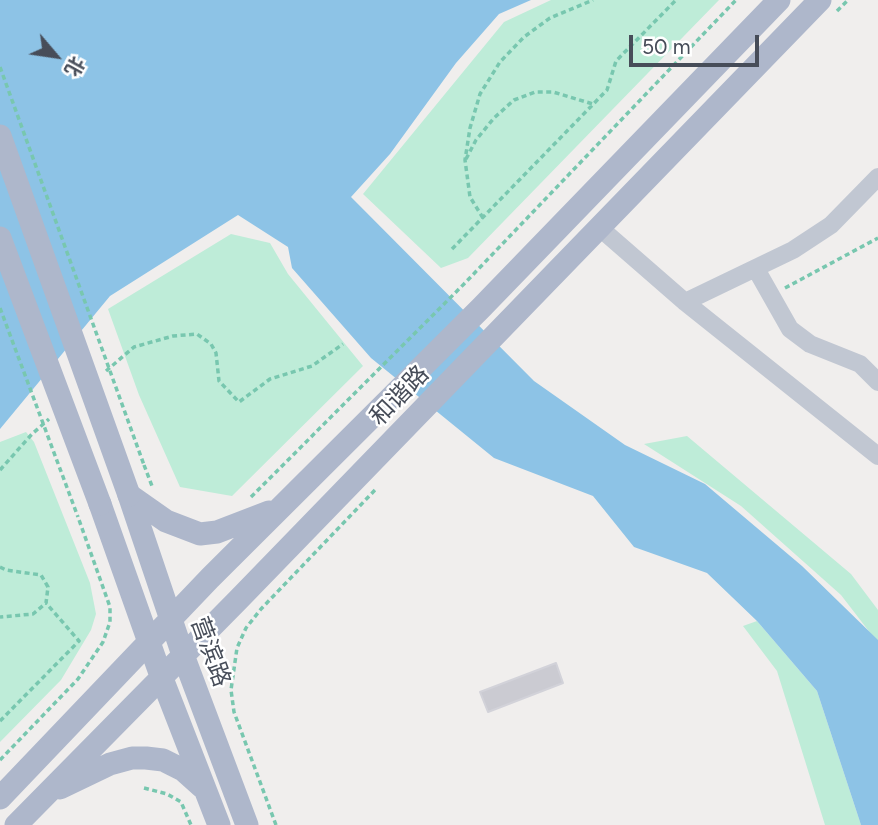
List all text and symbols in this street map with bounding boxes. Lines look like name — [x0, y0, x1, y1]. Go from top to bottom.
north arrow — [21, 21, 91, 91]
scale bar — [633, 21, 762, 65]
text: 50 m — [642, 34, 691, 59]
text: 北 — [60, 53, 89, 80]
street label: 和谐路 — [365, 360, 435, 432]
street label: 营滨路 — [184, 613, 236, 691]

